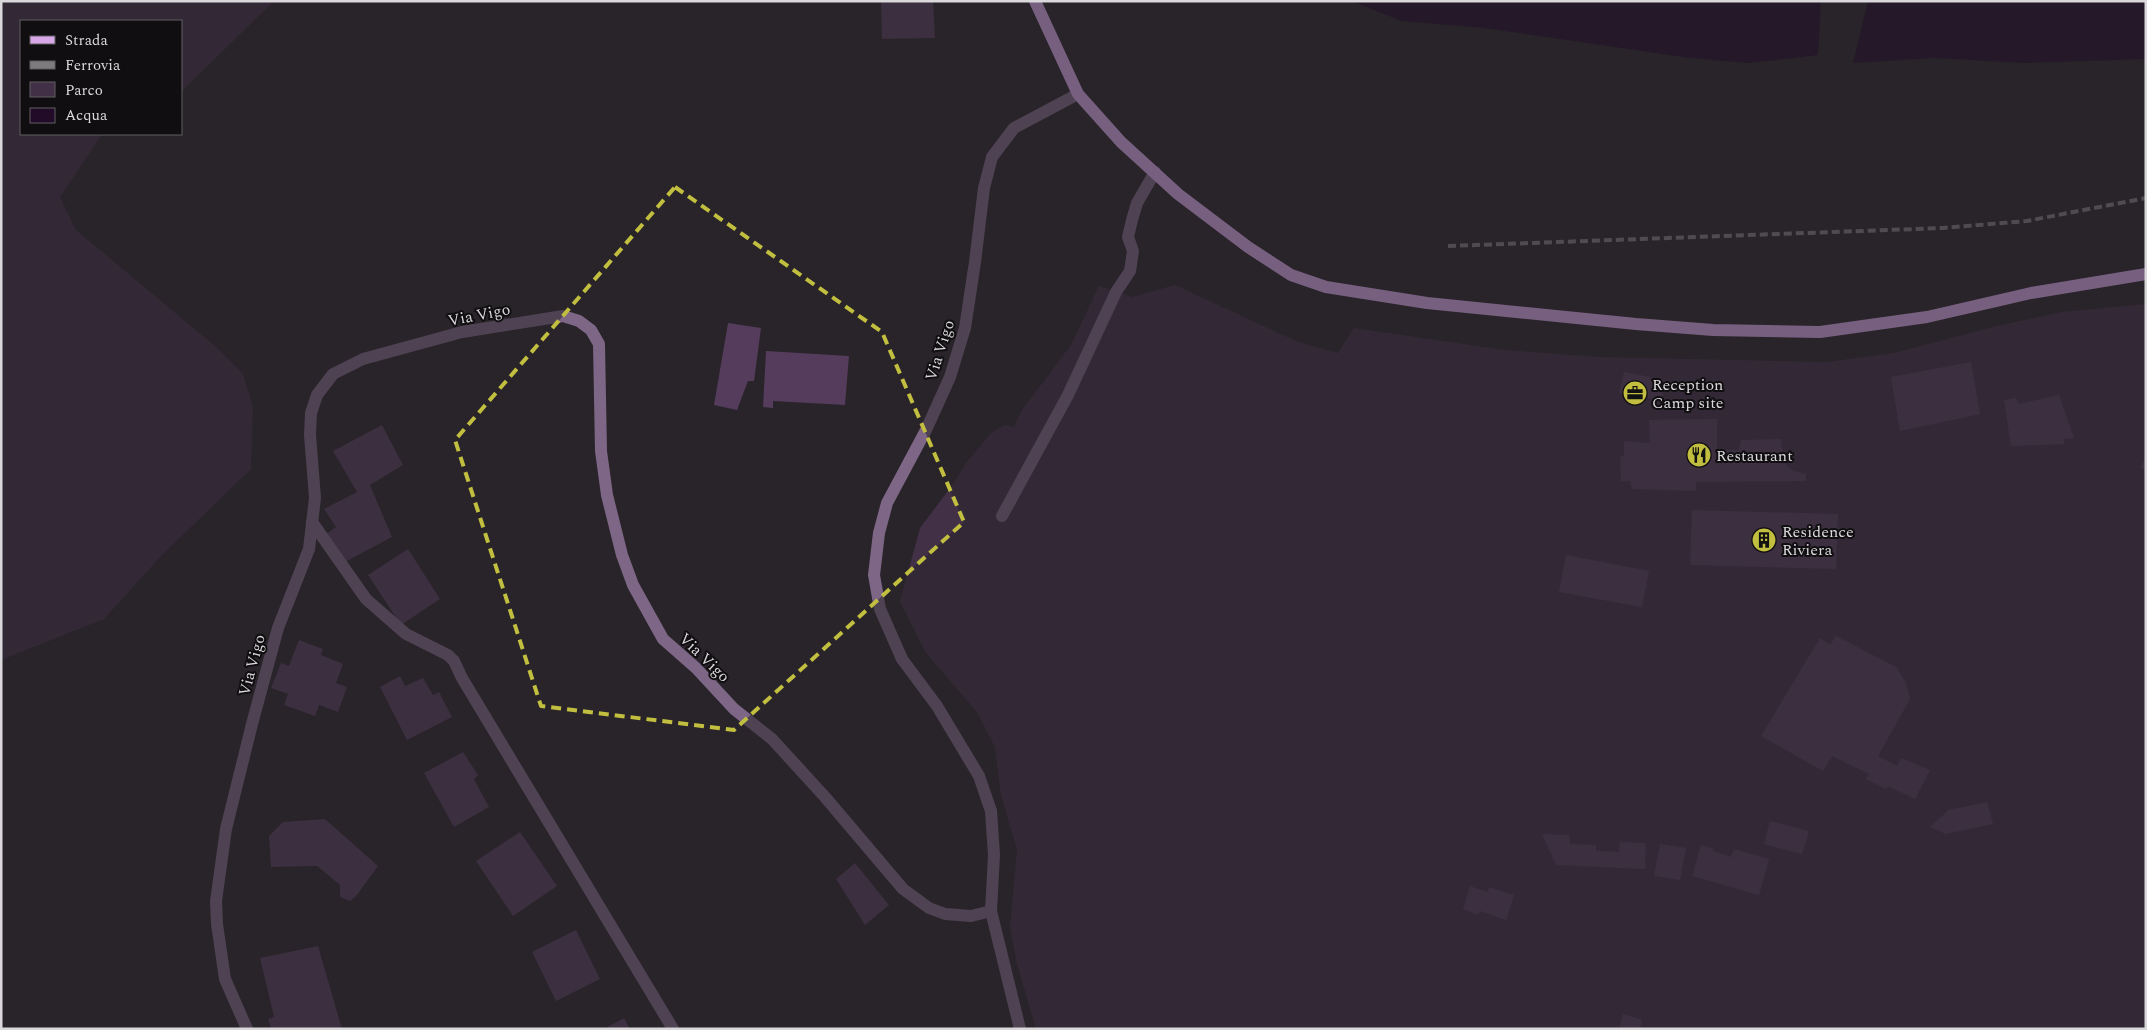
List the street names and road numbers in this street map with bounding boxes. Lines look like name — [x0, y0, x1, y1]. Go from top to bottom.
street label: Via Vigo — [446, 297, 512, 333]
street label: Via Vigo — [919, 317, 961, 384]
street label: Via Vigo — [673, 627, 735, 688]
street label: Via Vigo — [232, 632, 272, 699]

